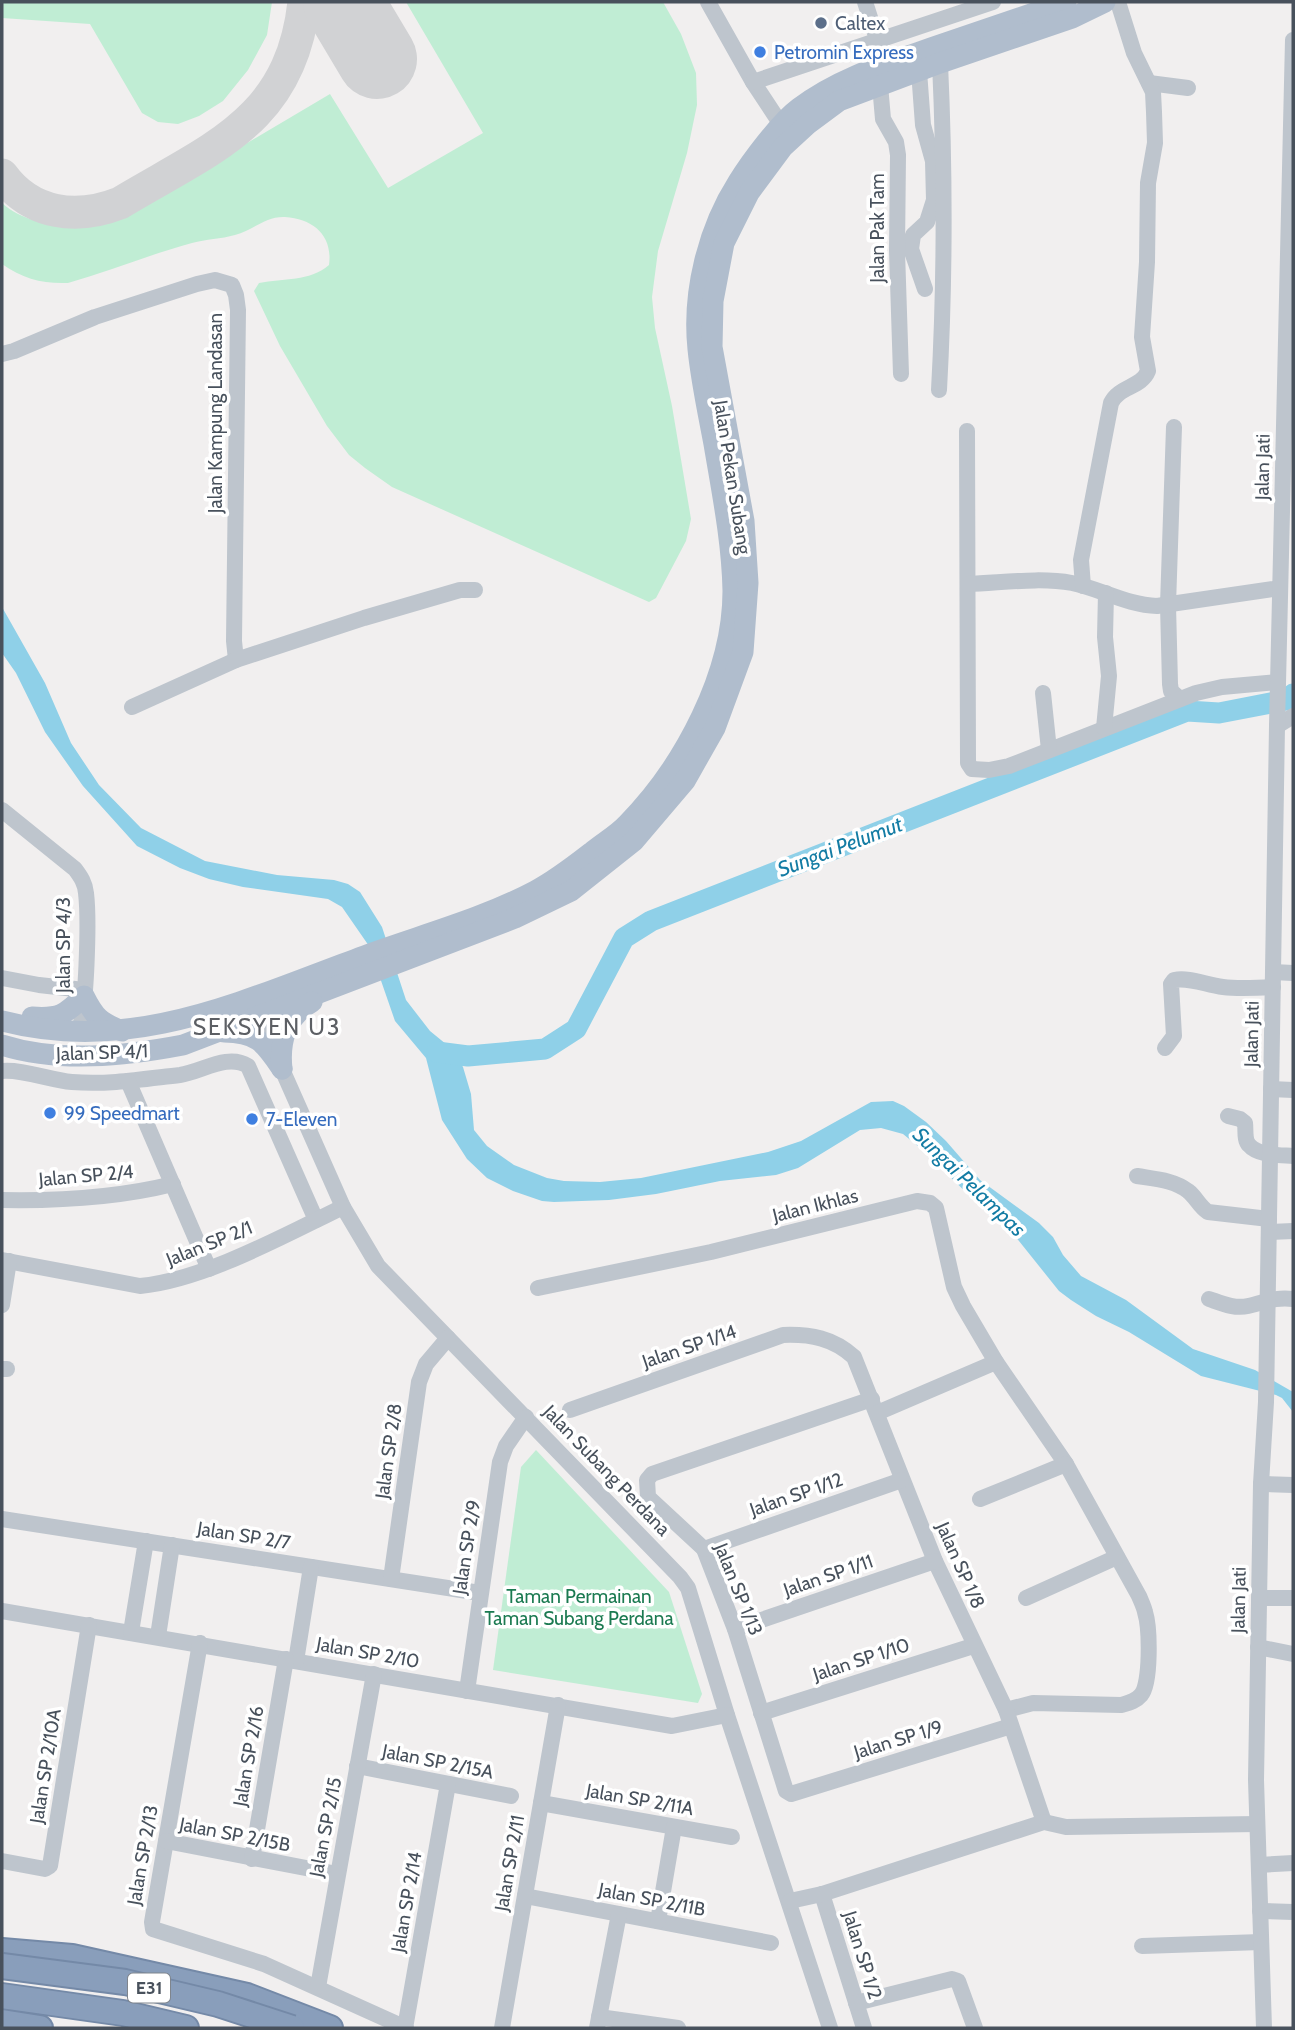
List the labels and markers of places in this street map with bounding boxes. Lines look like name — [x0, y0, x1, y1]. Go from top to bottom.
place label: Caltex — [835, 12, 885, 35]
marker: Caltex — [813, 15, 829, 31]
place label: Petromin Express — [774, 41, 914, 64]
marker: Petromin Express — [752, 44, 768, 60]
place label: 99 Speedmart — [64, 1102, 180, 1125]
marker: 99 Speedmart — [42, 1105, 58, 1121]
place label: 7-Eleven — [266, 1108, 337, 1131]
marker: 7-Eleven — [244, 1111, 260, 1127]

